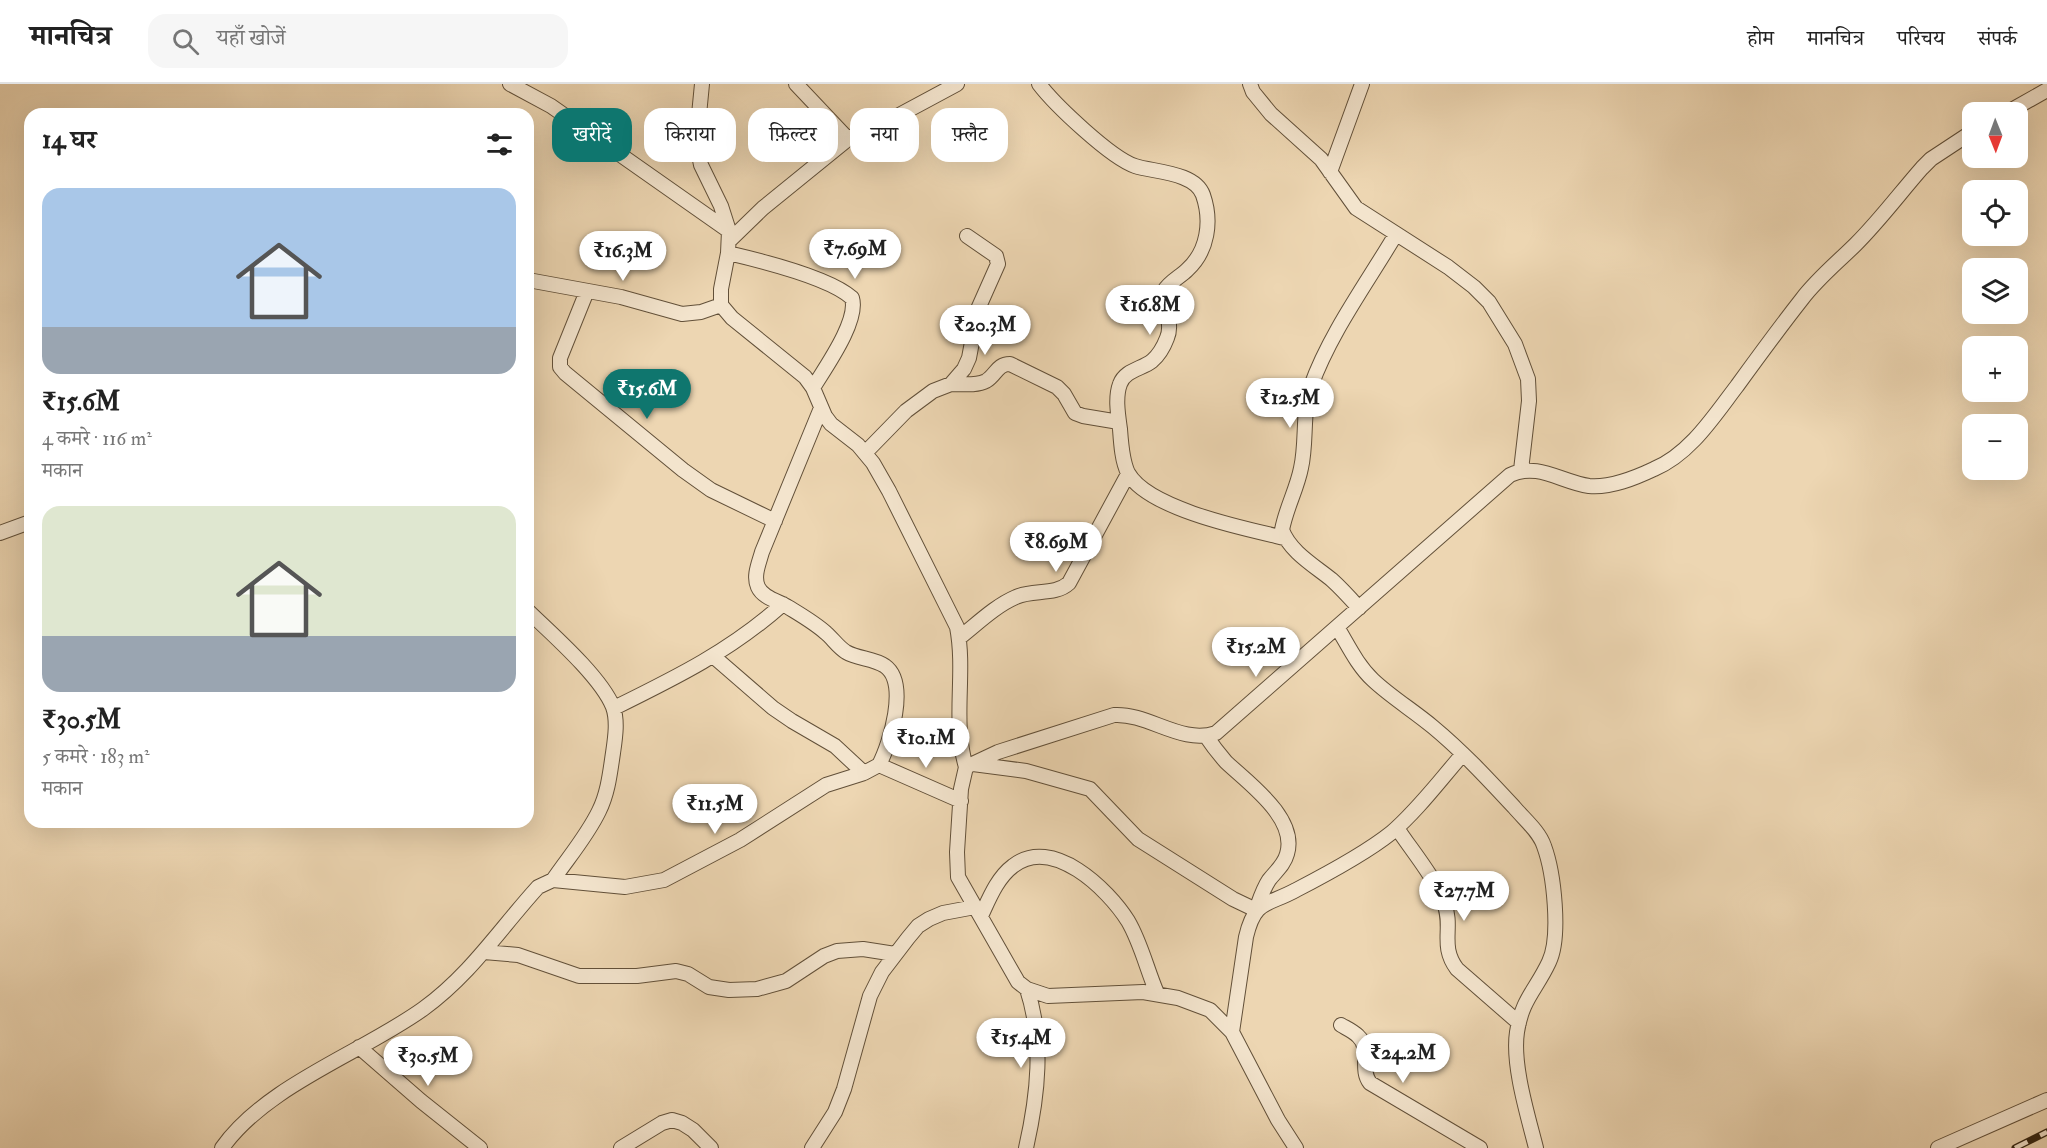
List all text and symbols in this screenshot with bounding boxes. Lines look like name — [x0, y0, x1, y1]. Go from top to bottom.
search box — [148, 14, 568, 68]
text: मानचित्र — [30, 19, 112, 54]
text: यहाँ खोजें — [217, 24, 286, 52]
icon: search — [169, 25, 202, 58]
text: होम — [1747, 25, 1774, 52]
text: मानचित्र — [1807, 25, 1864, 52]
text: परिचय — [1897, 25, 1945, 52]
text: संपर्क — [1978, 25, 2017, 52]
north arrow — [1962, 102, 2028, 168]
map controls — [1962, 102, 2028, 480]
chip: खरीदें — [552, 108, 632, 162]
chip: किराया — [644, 108, 736, 162]
chip: फ़िल्टर — [748, 108, 838, 162]
chip: नया — [850, 108, 919, 162]
chip: फ़्लैट — [931, 108, 1008, 162]
text: 14 घर — [42, 124, 97, 156]
icon: filters — [483, 128, 516, 161]
button: locate — [1962, 180, 2028, 246]
icon: home — [225, 227, 333, 335]
pin: ₹7.69M — [806, 229, 904, 280]
pin: ₹16.3M — [574, 231, 672, 282]
text: ₹7.69M — [823, 236, 887, 261]
text: ₹16.3M — [593, 238, 653, 263]
button: layers — [1962, 258, 2028, 324]
pin: ₹16.8M — [1101, 285, 1199, 336]
text: ₹16.8M — [1119, 292, 1181, 317]
pin: ₹20.3M — [936, 305, 1034, 356]
text: ₹20.3M — [954, 312, 1016, 337]
button: + — [1962, 336, 2028, 402]
pin: ₹15.6M — [598, 369, 696, 420]
text: ₹15.6M — [617, 376, 677, 401]
pin: ₹12.5M — [1241, 378, 1339, 429]
text: ₹12.5M — [1260, 385, 1320, 410]
text: ₹15.6M — [42, 386, 120, 418]
button: − — [1962, 414, 2028, 480]
text: 4 कमरे · 116 m² — [42, 426, 152, 451]
text: मकान — [42, 458, 83, 483]
pin: ₹8.69M — [1007, 522, 1105, 573]
text: ₹8.69M — [1024, 529, 1088, 554]
icon: home — [225, 545, 333, 653]
pin: ₹15.2M — [1207, 627, 1305, 678]
text: ₹15.2M — [1226, 634, 1286, 659]
text: ₹30.5M — [42, 704, 121, 736]
pin: ₹10.1M — [877, 718, 975, 769]
text: ₹10.1M — [897, 725, 955, 750]
text: 5 कमरे · 183 m² — [42, 744, 150, 769]
text: मकान — [42, 776, 83, 801]
pin: ₹11.5M — [666, 784, 764, 835]
text: ₹11.5M — [686, 791, 744, 816]
pin: ₹27.7M — [1415, 871, 1513, 922]
text: ₹27.7M — [1433, 878, 1495, 903]
pin: ₹15.4M — [972, 1018, 1070, 1069]
text: ₹15.4M — [990, 1025, 1052, 1050]
pin: ₹24.2M — [1354, 1033, 1452, 1084]
pin: ₹30.5M — [379, 1036, 477, 1087]
text: ₹24.2M — [1370, 1040, 1436, 1065]
text: ₹30.5M — [398, 1043, 458, 1068]

